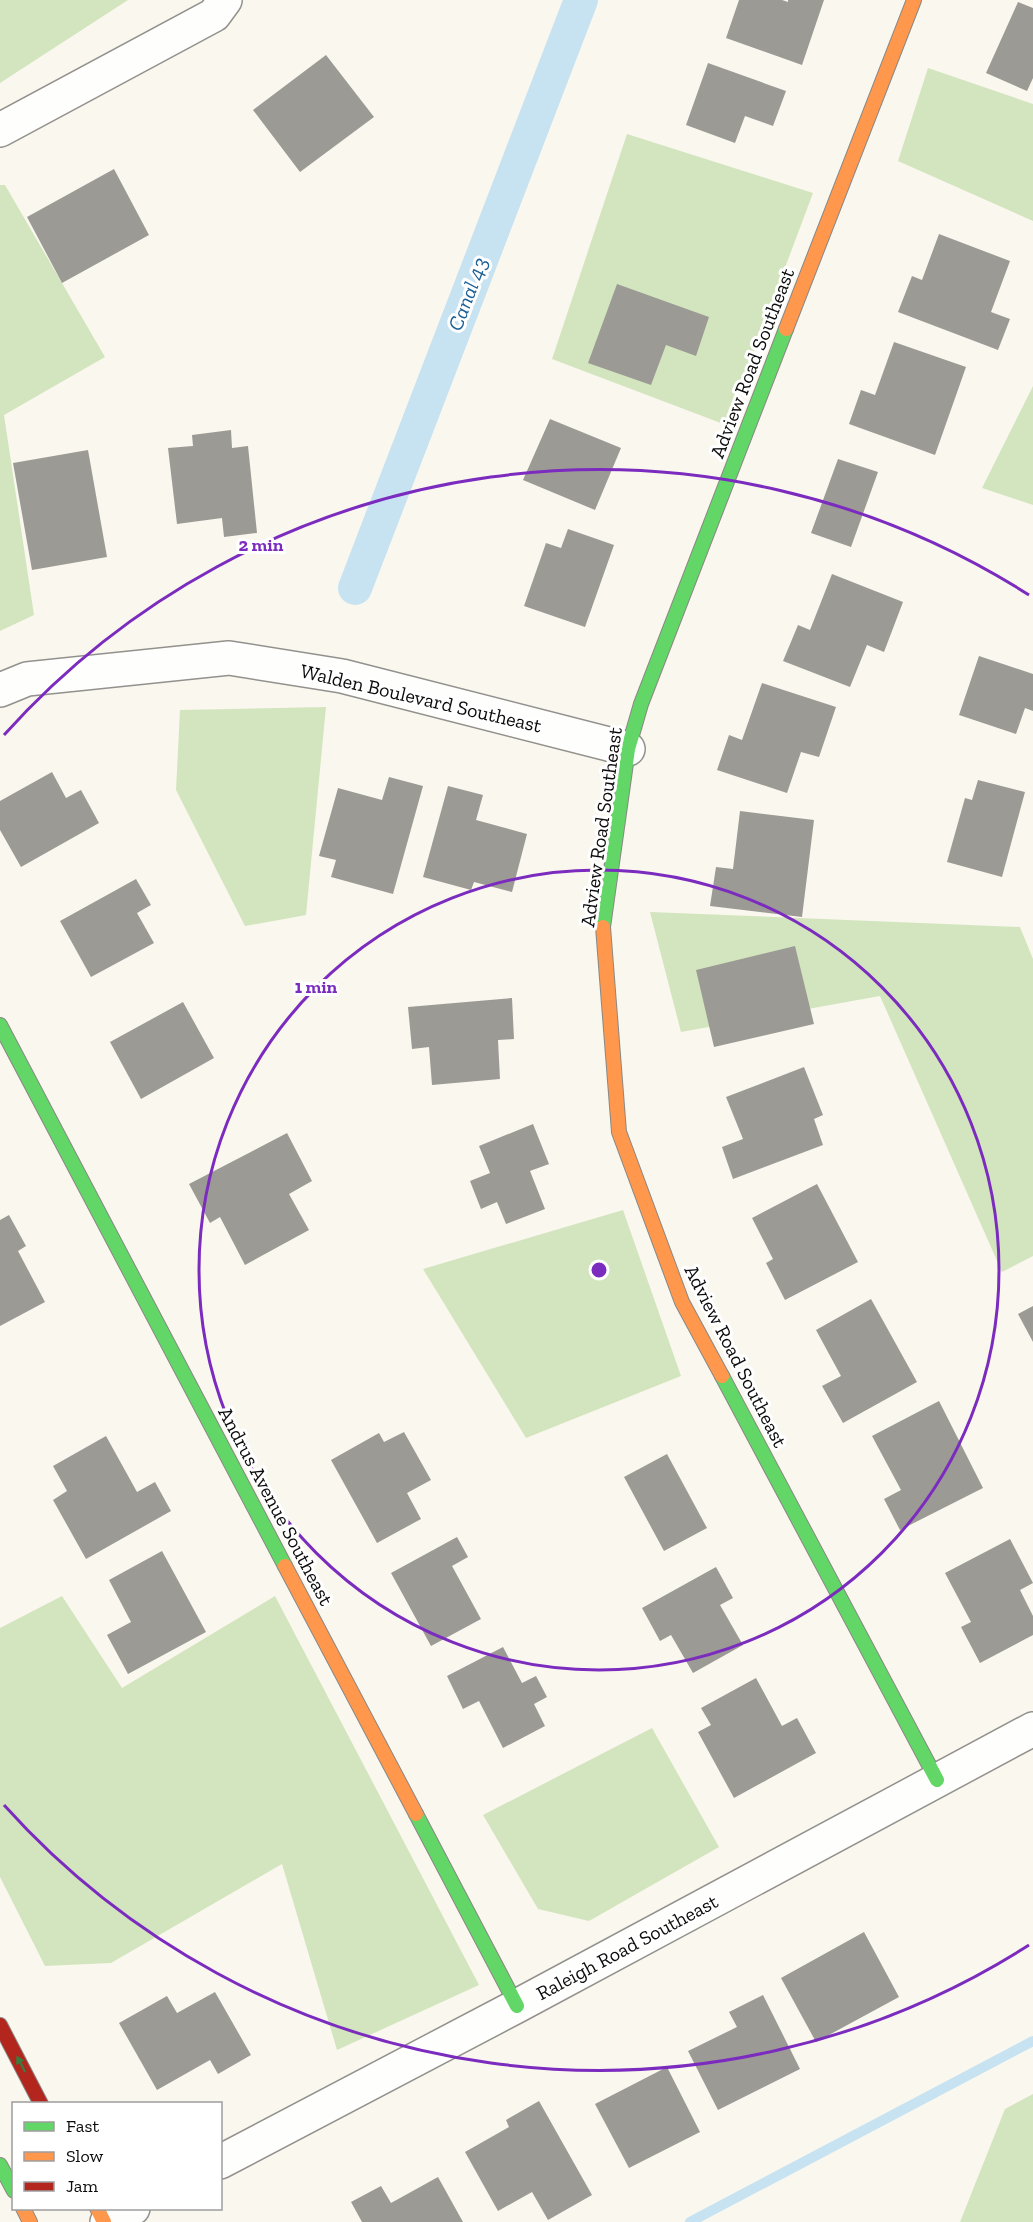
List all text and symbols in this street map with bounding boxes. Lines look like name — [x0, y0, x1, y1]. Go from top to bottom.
water label: Canal 43 — [442, 254, 493, 334]
street label: Adview Road Southeast — [705, 264, 800, 461]
text: 2 min — [239, 534, 284, 556]
street label: Walden Boulevard Southeast — [298, 659, 545, 738]
street label: Adview Road Southeast — [575, 725, 627, 928]
text: 1 min — [295, 976, 338, 998]
centre of rings — [589, 1260, 609, 1280]
street label: Adview Road Southeast — [680, 1261, 793, 1452]
street label: Andrus Avenue Southeast — [213, 1403, 339, 1610]
street label: Raleigh Road Southeast — [532, 1889, 722, 2005]
one-way arrow — [16, 2056, 26, 2073]
legend — [12, 2102, 222, 2210]
text: Fast — [66, 2115, 99, 2137]
text: Slow — [66, 2145, 103, 2167]
text: Jam — [66, 2175, 98, 2197]

